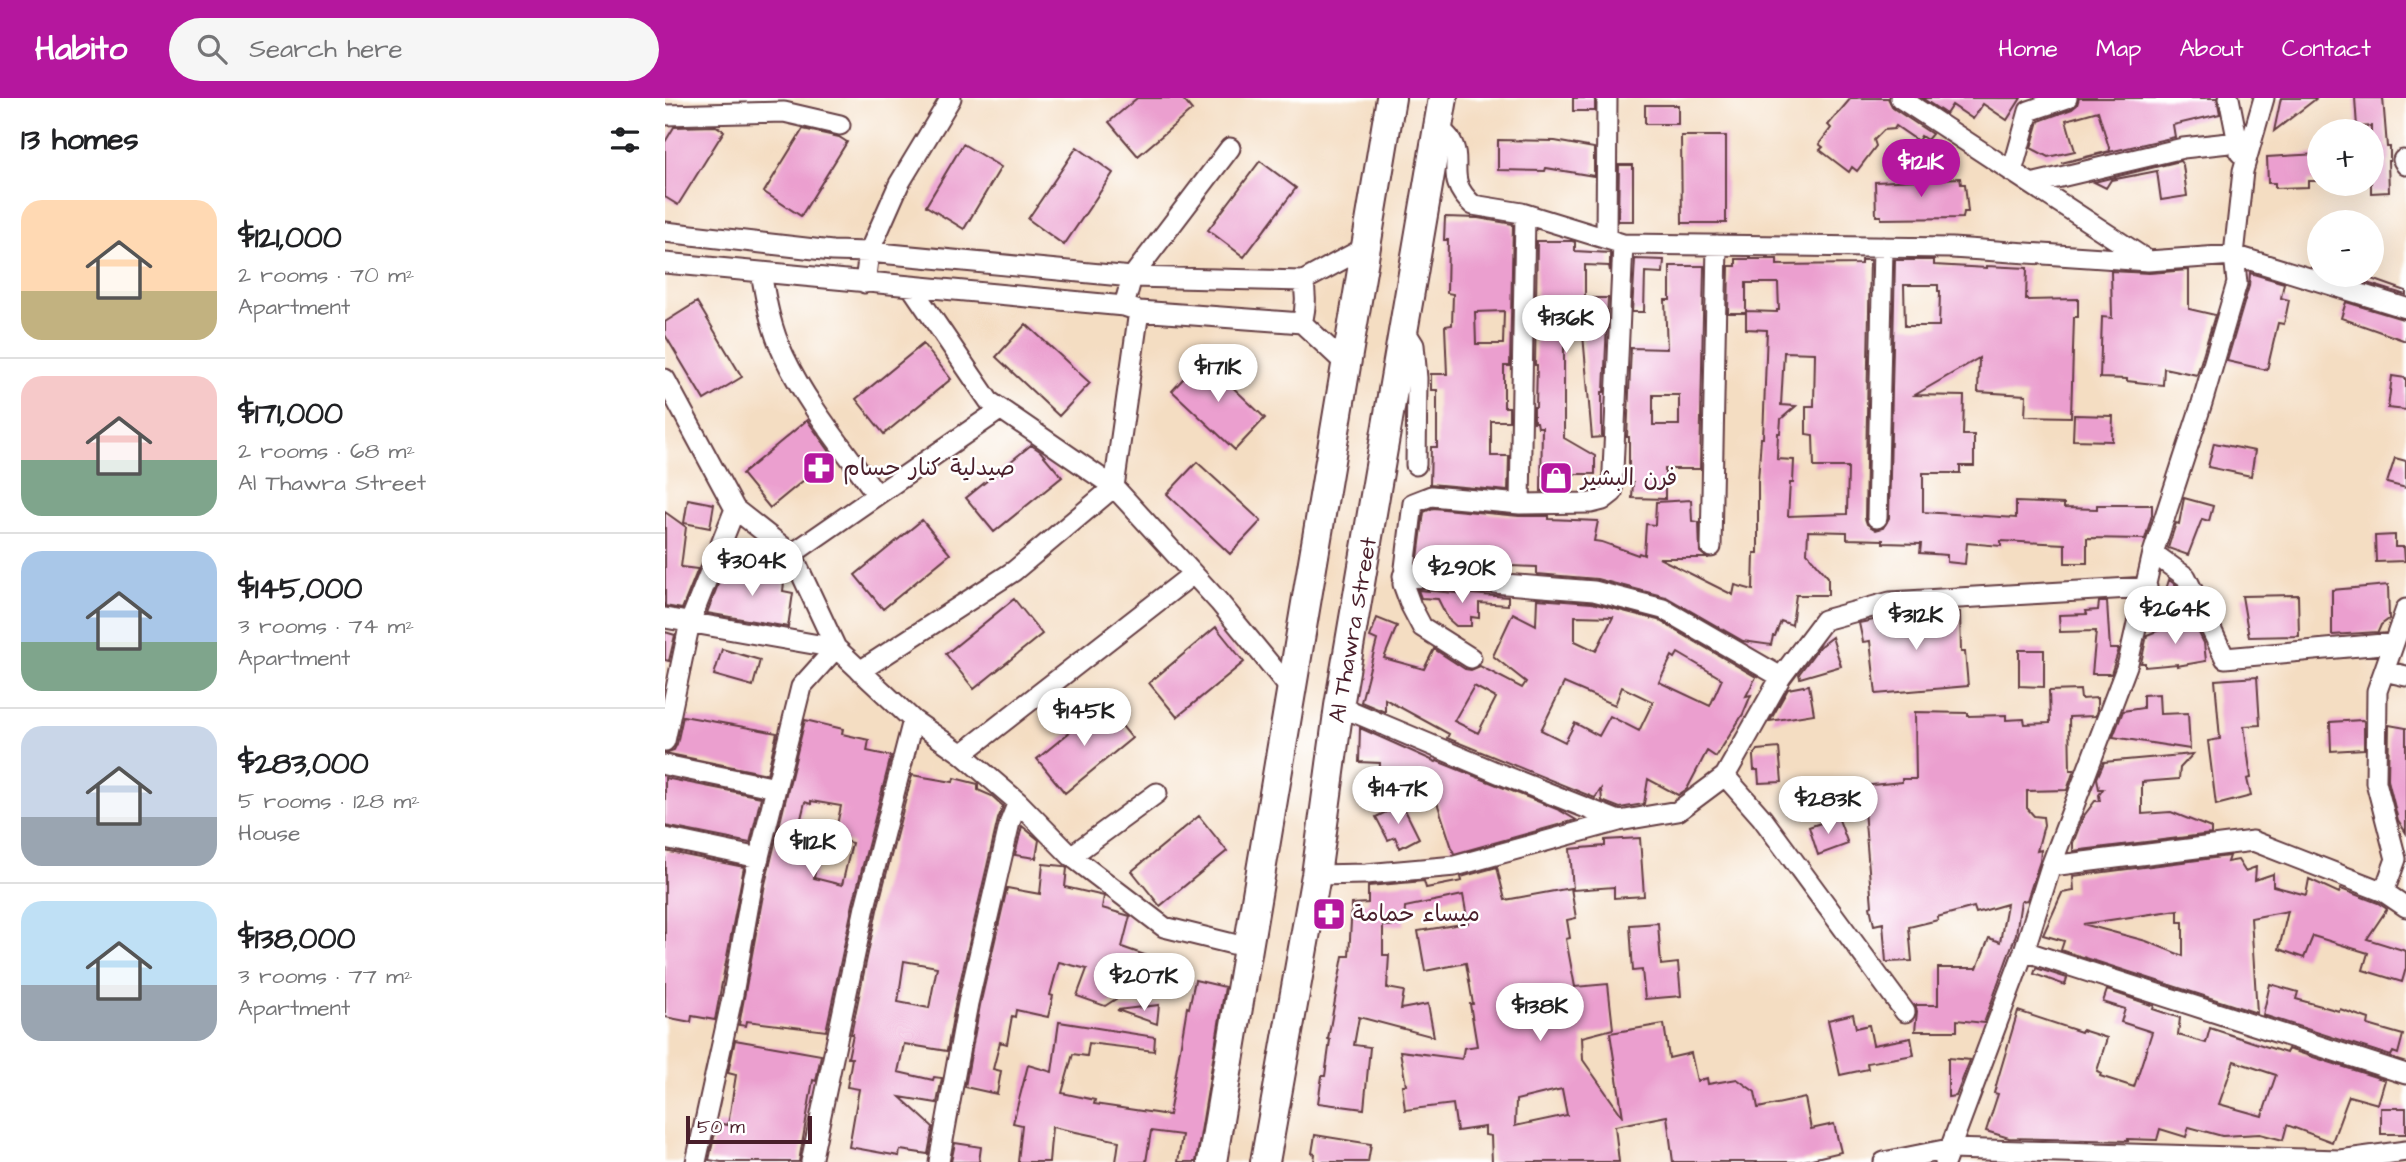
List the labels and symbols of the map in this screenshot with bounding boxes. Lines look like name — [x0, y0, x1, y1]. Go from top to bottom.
pin: $121K — [1872, 140, 1970, 199]
pin: $136K — [1517, 296, 1615, 355]
pin: $171K — [1169, 344, 1267, 404]
pharmacy icon: صيدلية كنار حسام — [800, 449, 838, 487]
place label: صيدلية كنار حسام — [843, 452, 1015, 485]
shop icon: فرن البشير — [1537, 459, 1575, 497]
place label: فرن البشير — [1579, 462, 1677, 494]
street label: Al Thawra Street — [1321, 534, 1385, 725]
pin: $304K — [703, 538, 801, 598]
pin: $290K — [1413, 546, 1511, 605]
pin: $264K — [2126, 587, 2224, 646]
pin: $312K — [1867, 592, 1965, 652]
pin: $145K — [1035, 688, 1133, 748]
pin: $147K — [1349, 766, 1447, 826]
pin: $283K — [1779, 776, 1877, 836]
pin: $112K — [764, 820, 862, 879]
pharmacy icon: ميساء حمامة — [1310, 895, 1348, 933]
place label: ميساء حمامة — [1353, 898, 1480, 930]
pin: $207K — [1095, 954, 1193, 1013]
pin: $138K — [1491, 984, 1589, 1043]
scale bar — [686, 1113, 812, 1145]

